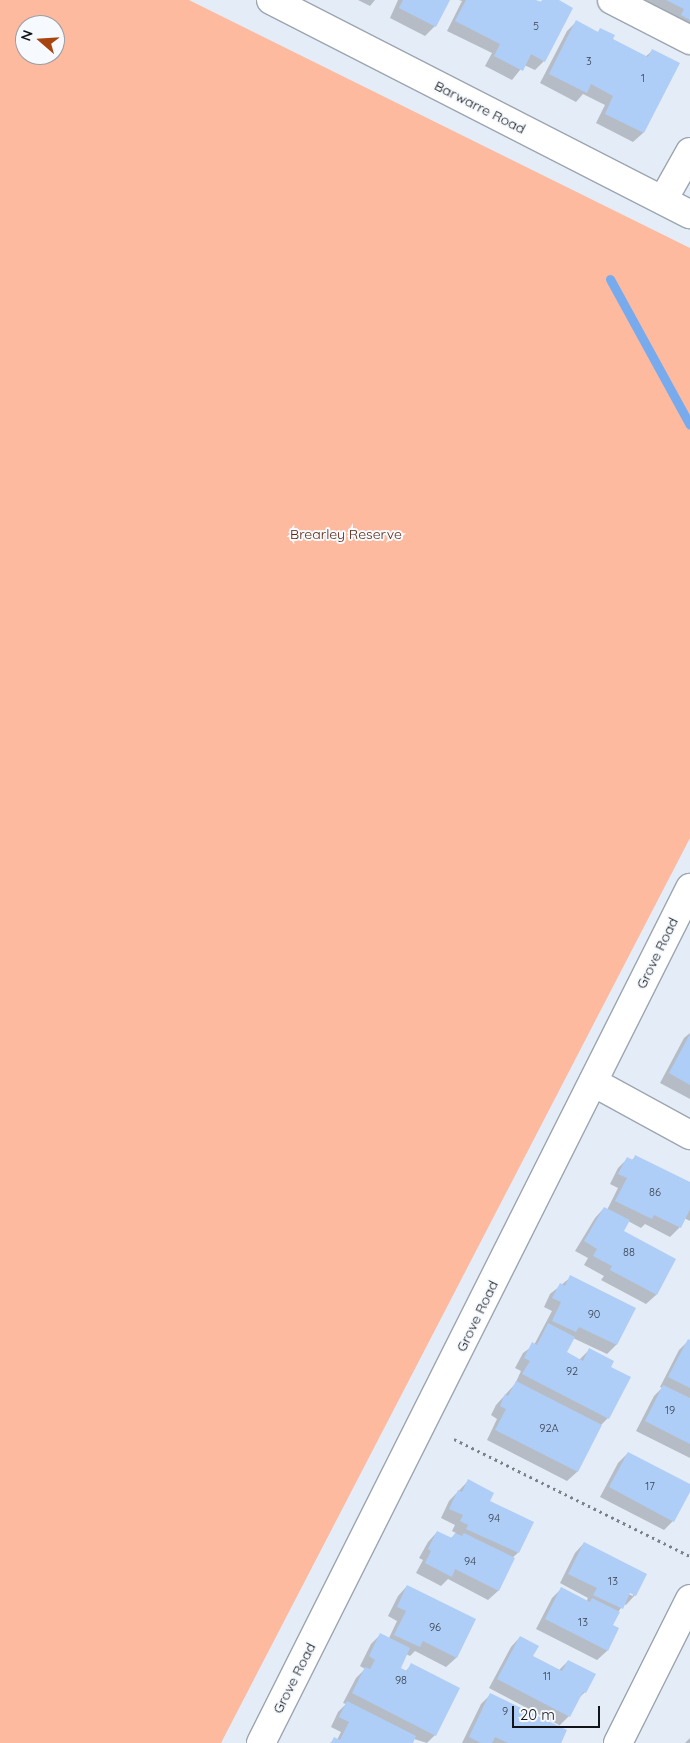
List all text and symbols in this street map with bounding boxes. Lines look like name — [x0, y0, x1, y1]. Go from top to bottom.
north arrow — [15, 15, 65, 65]
house number: 5 — [533, 19, 539, 33]
text: N — [17, 28, 37, 43]
house number: 3 — [586, 54, 592, 68]
house number: 1 — [641, 71, 645, 85]
street label: Barwarre Road — [432, 77, 528, 137]
park label: Brearley Reserve — [290, 526, 402, 542]
street label: Grove Road — [633, 915, 681, 991]
house number: 86 — [649, 1185, 661, 1199]
house number: 88 — [623, 1245, 635, 1259]
street label: Grove Road — [453, 1278, 501, 1354]
house number: 90 — [588, 1307, 600, 1321]
house number: 92 — [566, 1364, 578, 1378]
house number: 19 — [665, 1403, 675, 1417]
house number: 92A — [539, 1421, 559, 1435]
house number: 17 — [645, 1479, 655, 1493]
house number: 94 — [488, 1511, 500, 1525]
house number: 94 — [464, 1554, 476, 1568]
house number: 13 — [608, 1574, 618, 1588]
house number: 13 — [578, 1615, 588, 1629]
house number: 96 — [429, 1620, 441, 1634]
street label: Grove Road — [269, 1640, 319, 1716]
house number: 11 — [543, 1669, 551, 1683]
house number: 98 — [395, 1673, 407, 1687]
scale bar — [515, 1696, 602, 1728]
house number: 9 — [502, 1704, 508, 1718]
text: 20 m — [520, 1705, 555, 1724]

